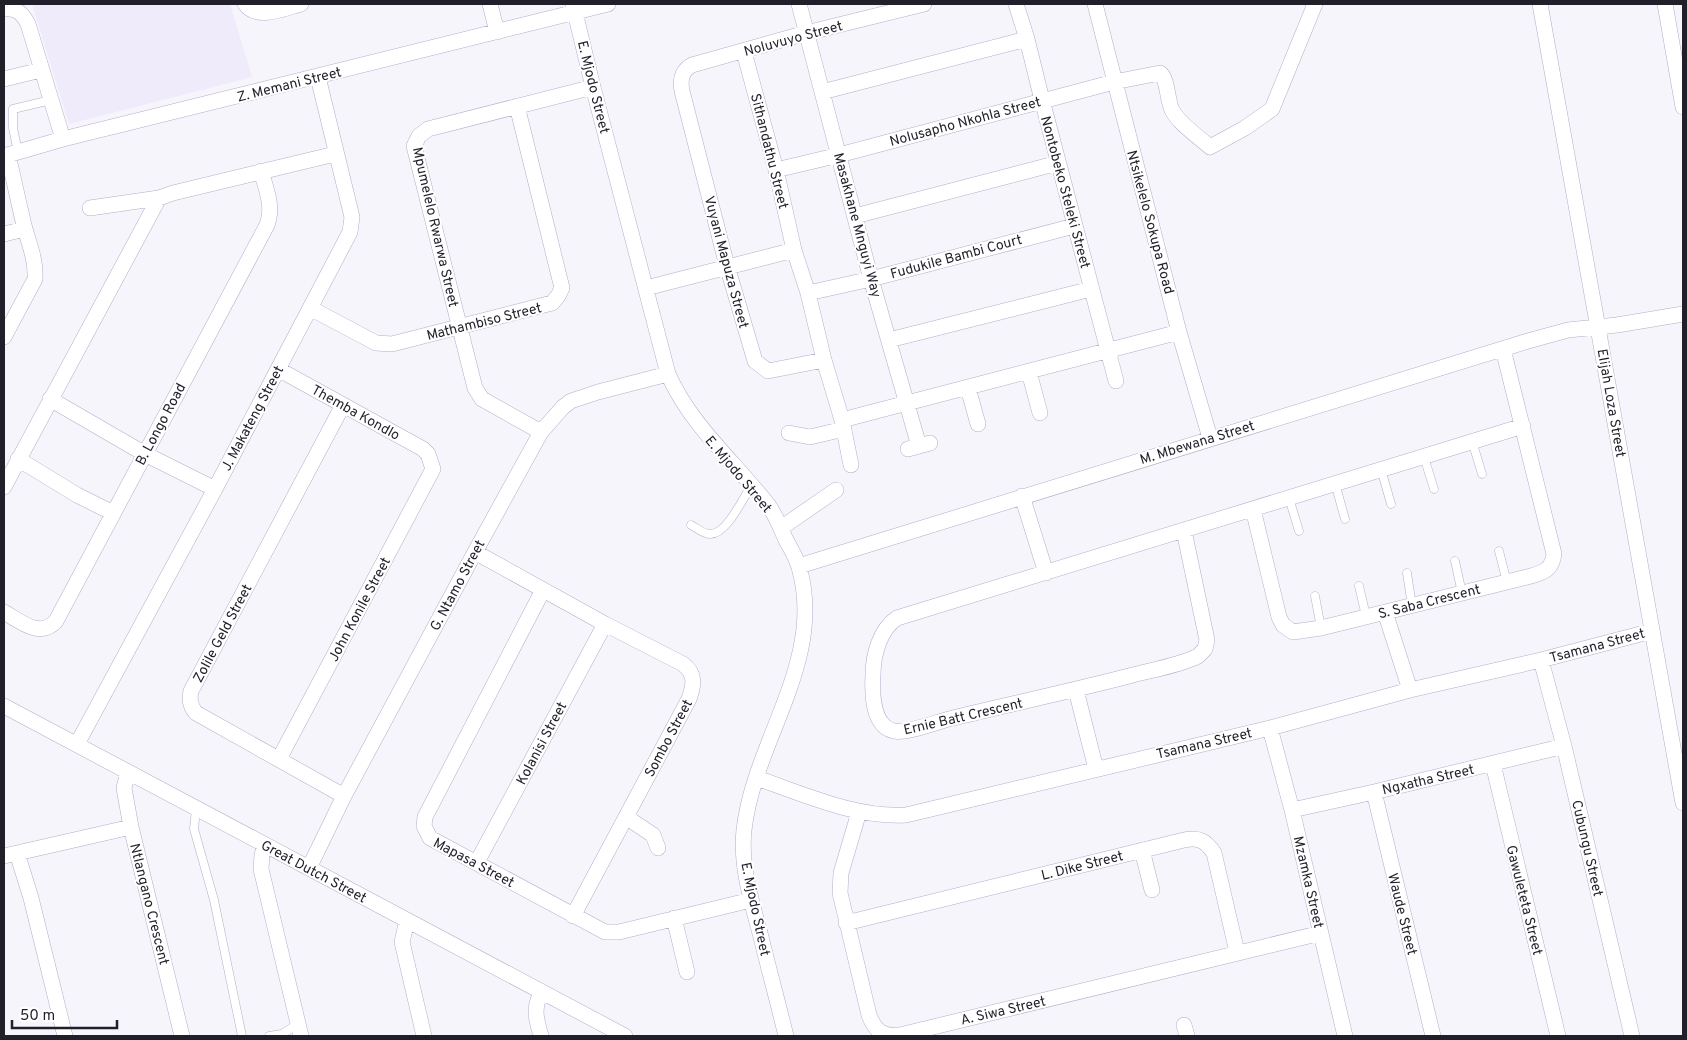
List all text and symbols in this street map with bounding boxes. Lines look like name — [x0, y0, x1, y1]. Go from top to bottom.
street label: Noluvuyo Street — [742, 18, 845, 61]
street label: E. Mjodo Street — [573, 39, 612, 136]
street label: Z. Memani Street — [235, 64, 343, 107]
street label: Sithandathu Street — [746, 92, 791, 211]
street label: Nolusapho Nkohla Street — [888, 94, 1043, 151]
street label: Nontobeko Steleki Street — [1036, 114, 1093, 270]
street label: Mpumelelo Rwarwa Street — [408, 146, 461, 309]
street label: Ntsikelelo Sokupa Road — [1122, 149, 1177, 296]
street label: Masakhane Mnguyi Way — [829, 151, 884, 300]
street label: Vuyani Mapuza Street — [700, 194, 751, 330]
street label: Fudukile Bambi Court — [889, 232, 1024, 283]
street label: Mathambiso Street — [425, 300, 544, 345]
street label: Elijah Loza Street — [1593, 348, 1628, 459]
street label: J. Makateng Street — [218, 363, 288, 474]
street label: B. Longo Road — [133, 381, 190, 469]
street label: Themba Kondlo — [308, 382, 403, 445]
street label: M. Mbewana Street — [1138, 418, 1257, 469]
street label: E. Mjodo Street — [701, 433, 775, 517]
street label: G. Ntamo Street — [427, 537, 489, 634]
street label: John Konile Street — [326, 555, 395, 665]
street label: Zolile Geld Street — [190, 582, 256, 686]
street label: S. Saba Crescent — [1376, 582, 1482, 623]
street label: Tsamana Street — [1548, 626, 1647, 667]
street label: Ernie Batt Crescent — [902, 695, 1025, 739]
street label: Sombo Street — [642, 697, 697, 780]
street label: Kolanisi Street — [513, 699, 571, 788]
street label: Tsamana Street — [1155, 725, 1254, 764]
street label: Ngxatha Street — [1381, 762, 1476, 799]
street label: Cubungu Street — [1567, 798, 1606, 898]
street label: Mapasa Street — [430, 835, 517, 892]
street label: Mzamka Street — [1289, 835, 1326, 930]
street label: Great Dutch Street — [258, 837, 369, 907]
street label: Ntlangano Crescent — [125, 842, 172, 967]
street label: Gawuleteta Street — [1502, 844, 1545, 957]
street label: L. Dike Street — [1040, 848, 1125, 885]
street label: E. Mjodo Street — [736, 861, 773, 958]
street label: Waude Street — [1383, 872, 1420, 957]
street label: A. Siwa Street — [959, 993, 1048, 1030]
scale bar — [12, 998, 118, 1030]
text: 50 m — [20, 1007, 55, 1026]

